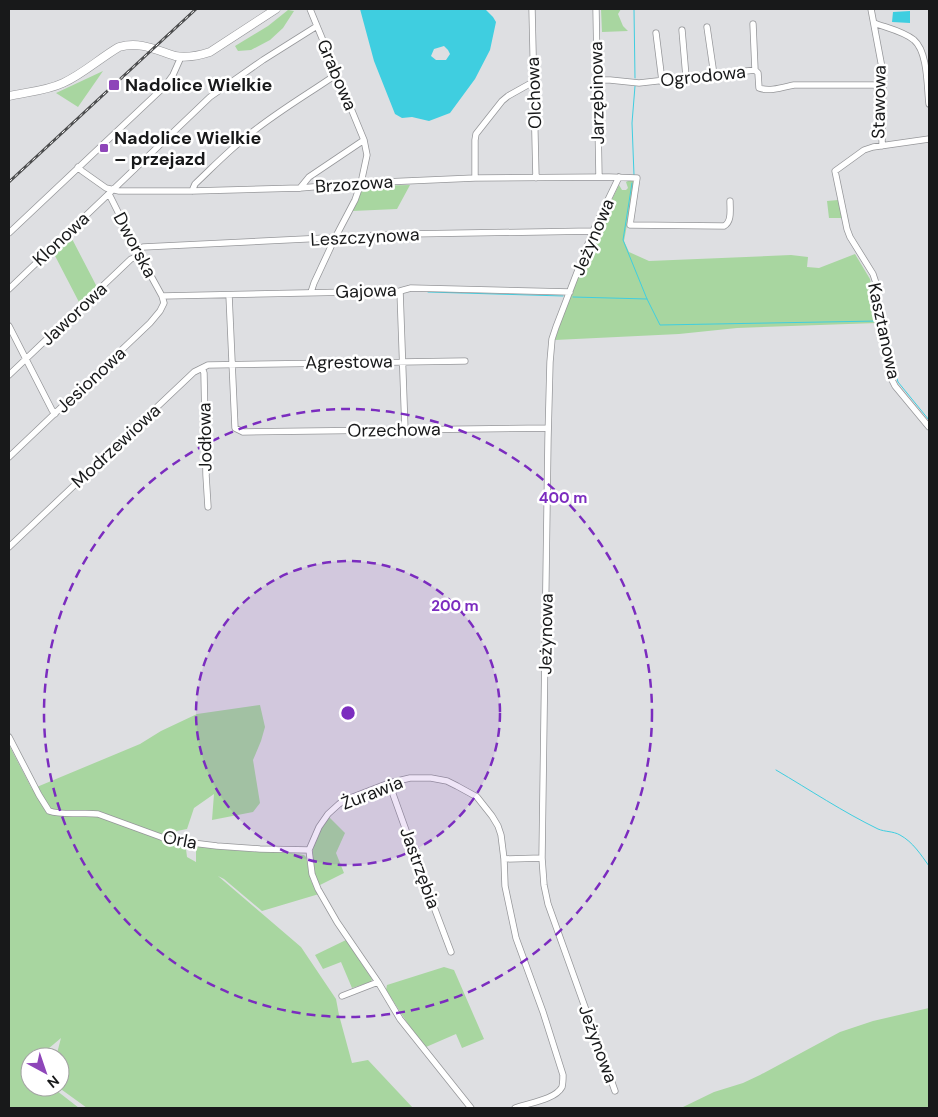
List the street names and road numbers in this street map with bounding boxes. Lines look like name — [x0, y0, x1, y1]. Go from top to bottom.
street label: Grabowa — [311, 36, 363, 114]
street label: Jarzębinowa — [584, 41, 610, 145]
street label: Olchowa — [521, 57, 547, 129]
street label: Ogrodowa — [659, 60, 747, 92]
street label: Stawowa — [866, 65, 892, 139]
street label: Brzozowa — [314, 169, 394, 199]
street label: Jeżynowa — [566, 195, 620, 279]
street label: Klonowa — [28, 207, 94, 271]
street label: Dworska — [108, 208, 162, 282]
street label: Leszczynowa — [310, 222, 420, 252]
street label: Jaworowa — [36, 277, 112, 351]
street label: Gajowa — [335, 278, 397, 304]
street label: Kasztanowa — [862, 281, 906, 381]
street label: Jesionowa — [51, 342, 131, 418]
street label: Agrestowa — [305, 349, 393, 375]
street label: Modrzewiowa — [66, 399, 166, 493]
street label: Jodłowa — [192, 402, 218, 472]
street label: Orzechowa — [347, 417, 441, 443]
street label: Jeżynowa — [533, 593, 559, 675]
street label: Żurawia — [338, 770, 406, 816]
street label: Jastrzębia — [394, 824, 446, 912]
street label: Orla — [161, 825, 199, 855]
street label: Jeżynowa — [573, 1002, 623, 1086]

